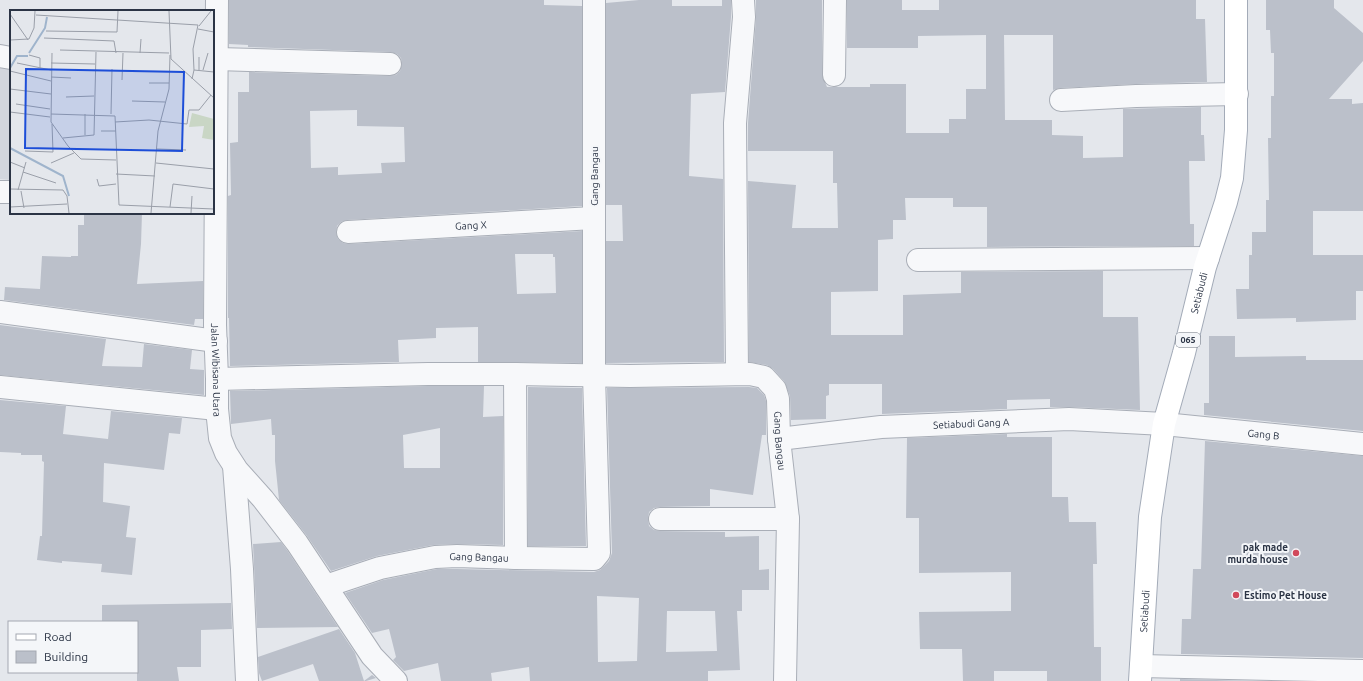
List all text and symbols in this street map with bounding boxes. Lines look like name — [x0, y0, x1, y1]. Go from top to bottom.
inset map — [10, 10, 214, 214]
street label: Gang Bangau — [589, 146, 600, 206]
street label: Gang X — [455, 219, 487, 231]
street label: Setiabudi — [1188, 271, 1209, 315]
street label: Jalan Wibisana Utara — [209, 323, 223, 417]
road number: 065 — [1176, 333, 1200, 347]
street label: Gang Bangau — [773, 411, 788, 471]
street label: Setiabudi Gang A — [933, 416, 1010, 430]
street label: Gang B — [1247, 427, 1280, 441]
place label: pak made murda house — [1228, 542, 1288, 565]
marker: pak made murda house — [1291, 548, 1301, 558]
street label: Gang Bangau — [449, 550, 509, 563]
street label: Setiabudi — [1137, 590, 1151, 633]
marker: Estimo Pet House — [1231, 590, 1241, 600]
place label: Estimo Pet House — [1244, 590, 1327, 601]
legend — [8, 621, 138, 673]
text: Road — [44, 630, 72, 643]
text: Building — [44, 650, 88, 663]

